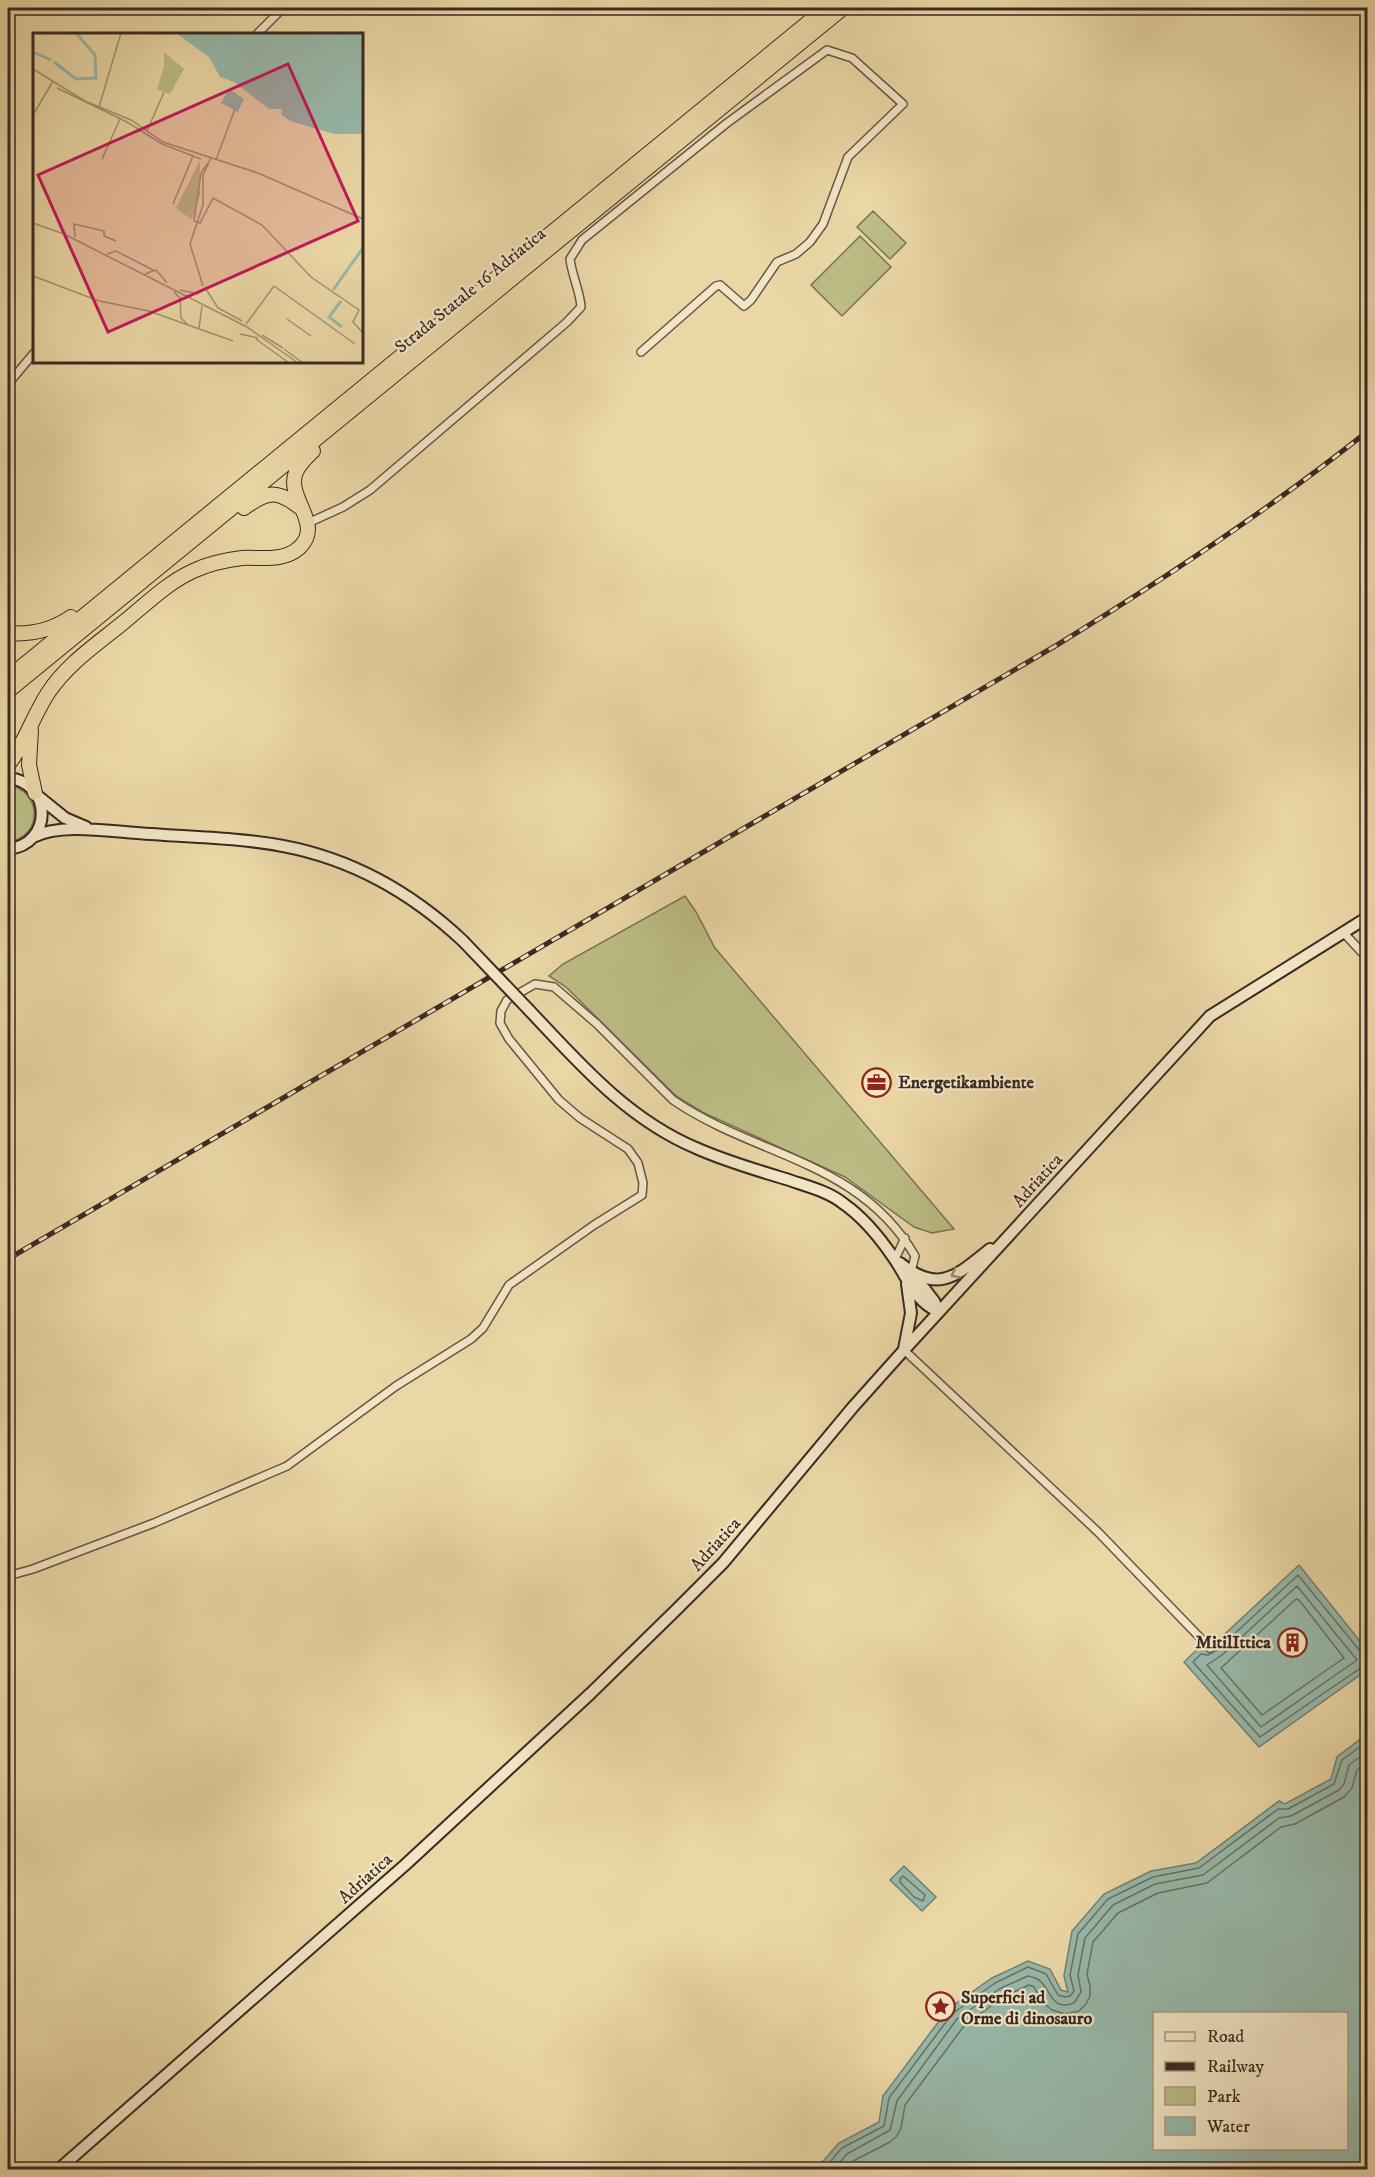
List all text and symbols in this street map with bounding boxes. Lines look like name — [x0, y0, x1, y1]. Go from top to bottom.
inset map — [33, 33, 363, 363]
street label: Strada Statale 16 Adriatica — [391, 223, 551, 358]
office icon: Energetikambiente — [861, 1066, 893, 1098]
place label: Energetikambiente — [898, 1072, 1034, 1094]
street label: Adriatica — [1008, 1149, 1068, 1212]
one-way arrow — [951, 1267, 961, 1278]
street label: Adriatica — [686, 1513, 746, 1576]
building icon: MitilIttica — [1276, 1626, 1308, 1658]
place label: MitilIttica — [1195, 1632, 1271, 1654]
street label: Adriatica — [334, 1849, 398, 1909]
place label: Superfici ad Orme di dinosauro — [961, 1987, 1092, 2030]
place icon: Superfici ad Orme di dinosauro — [924, 1991, 956, 2023]
legend — [1153, 2012, 1348, 2150]
text: Road — [1207, 2026, 1244, 2048]
text: Railway — [1207, 2056, 1265, 2078]
text: Park — [1207, 2086, 1241, 2108]
text: Water — [1206, 2116, 1250, 2138]

